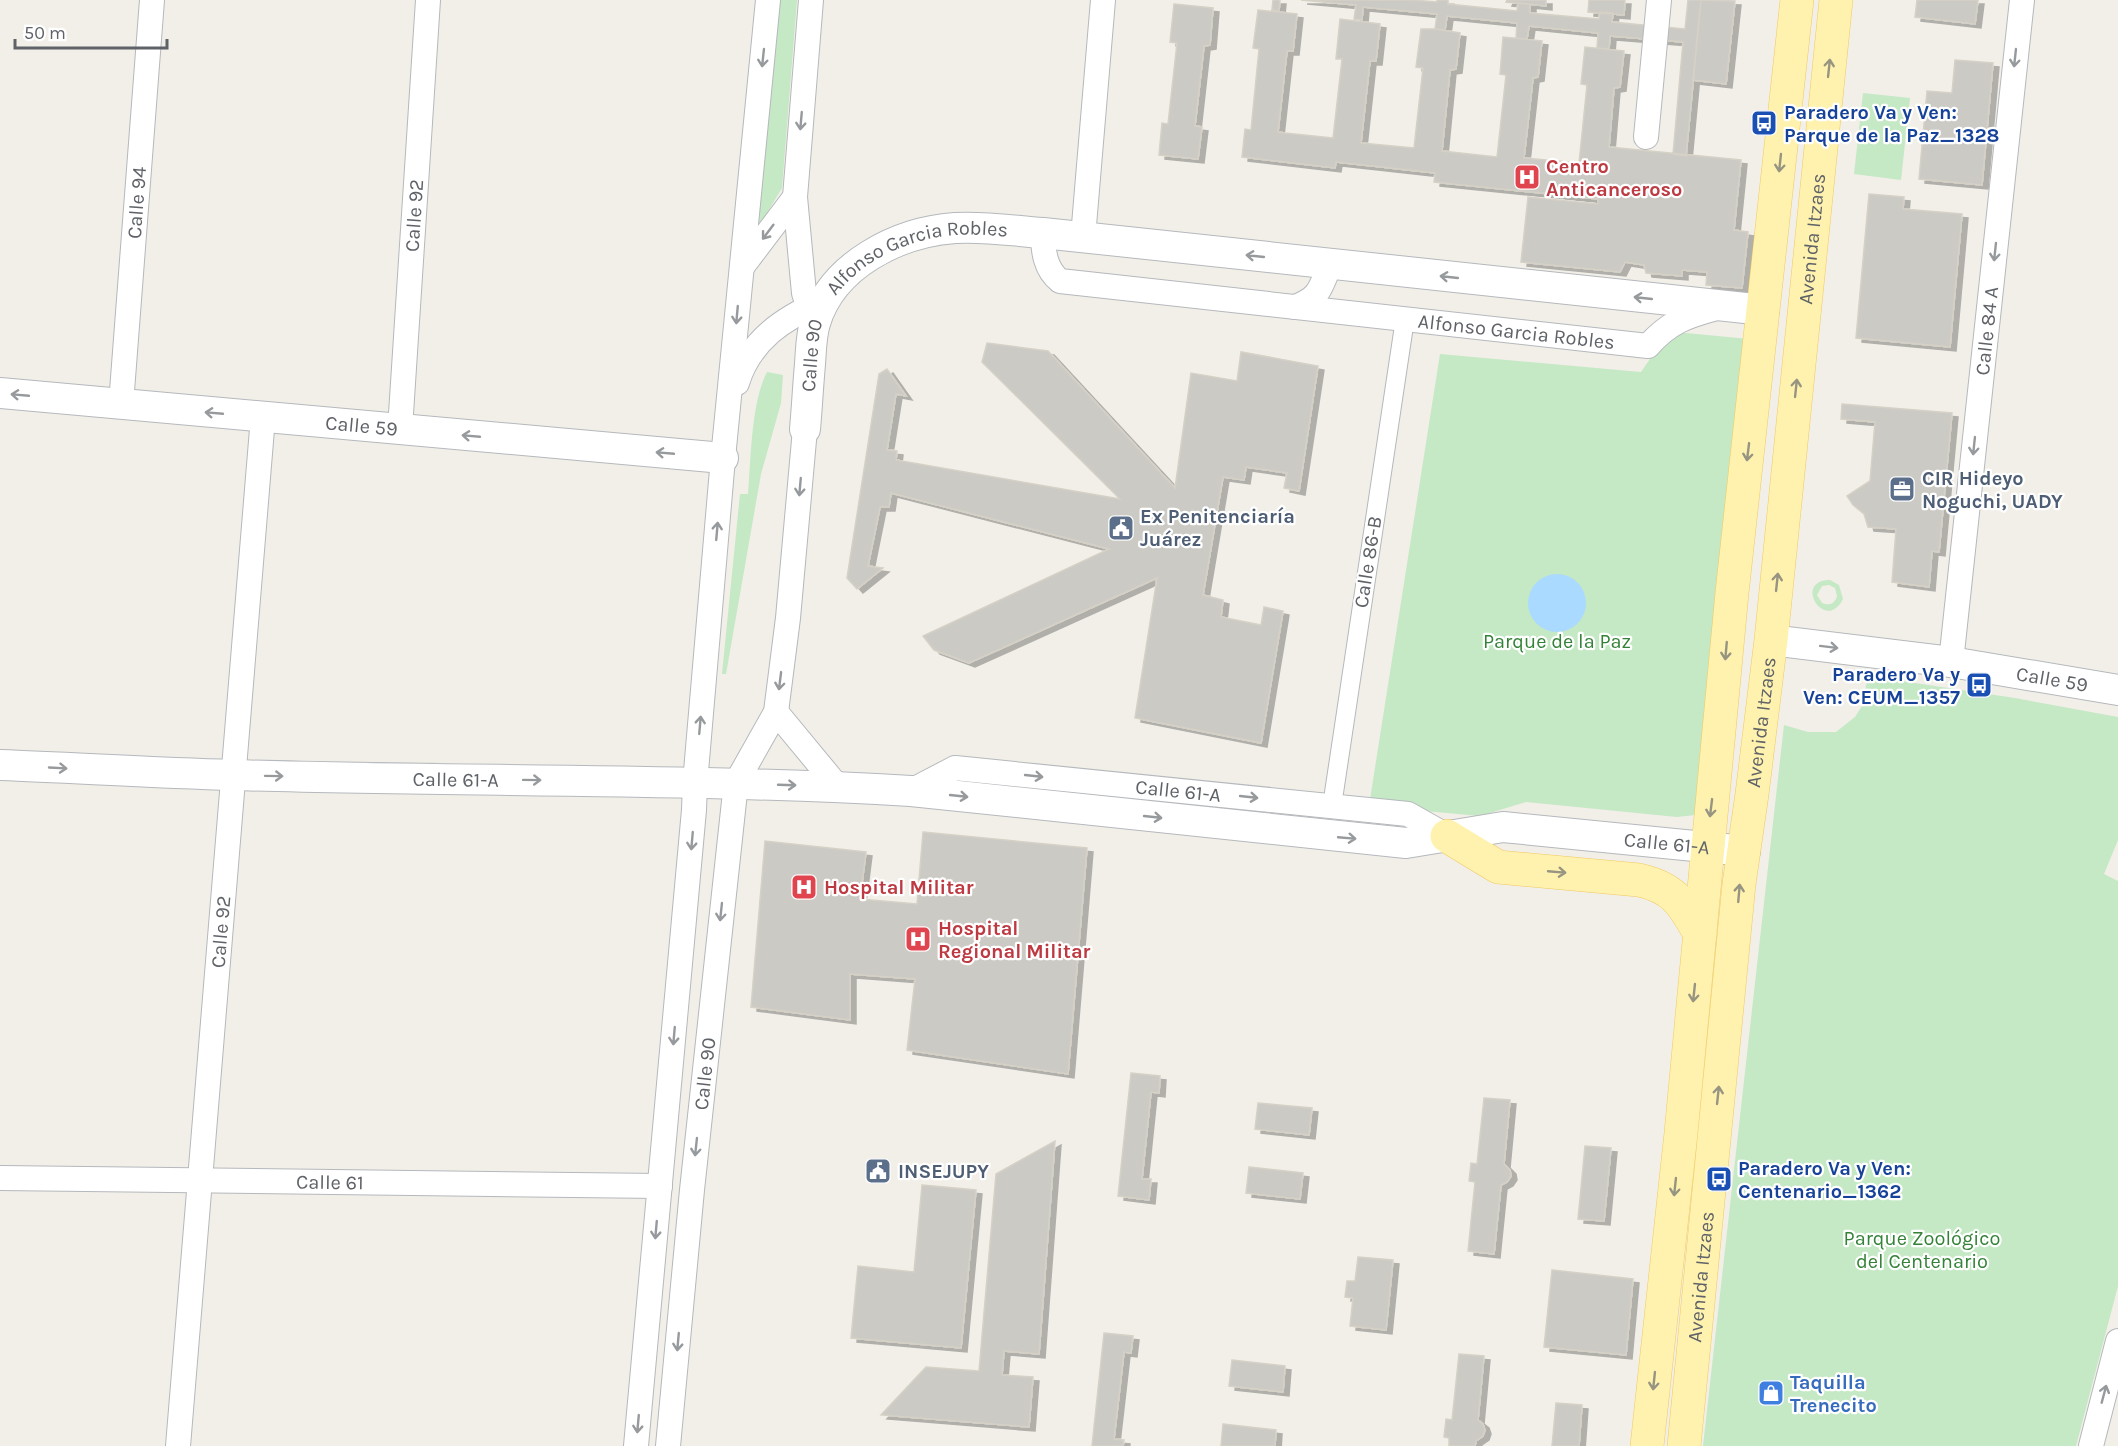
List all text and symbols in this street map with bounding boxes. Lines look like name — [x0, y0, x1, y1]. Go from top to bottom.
scale bar — [15, 12, 166, 50]
text: 50 m — [24, 22, 66, 44]
one-way arrow — [757, 48, 768, 68]
one-way arrow — [2009, 48, 2020, 68]
one-way arrow — [1824, 59, 1835, 79]
place label: Paradero Va y Ven: Parque de la Paz_1328 — [1784, 101, 2000, 147]
bus stop icon: Paradero Va y Ven: Parque de la Paz_1328 — [1749, 108, 1779, 138]
one-way arrow — [795, 111, 806, 131]
one-way arrow — [1774, 152, 1785, 172]
place label: Centro Anticanceroso — [1546, 155, 1682, 201]
hospital icon: Centro Anticanceroso — [1512, 162, 1542, 192]
street label: Calle 94 — [122, 166, 151, 240]
street label: Avenida Itzaes — [1794, 172, 1830, 305]
street label: Calle 92 — [400, 178, 428, 252]
street label: Alfonso Garcia Robles — [821, 216, 1009, 299]
one-way arrow — [762, 224, 774, 240]
one-way arrow — [1989, 242, 2000, 262]
one-way arrow — [1246, 251, 1266, 262]
one-way arrow — [1440, 271, 1460, 282]
street label: Calle 84 A — [1970, 285, 2003, 376]
one-way arrow — [1634, 292, 1653, 303]
one-way arrow — [731, 305, 742, 324]
street label: Alfonso Garcia Robles — [1417, 309, 1616, 354]
street label: Calle 90 — [796, 316, 827, 393]
one-way arrow — [1791, 378, 1802, 398]
one-way arrow — [10, 389, 30, 400]
one-way arrow — [205, 407, 224, 418]
street label: Calle 59 — [324, 411, 399, 440]
one-way arrow — [461, 430, 481, 441]
one-way arrow — [1968, 436, 1979, 455]
one-way arrow — [1742, 441, 1753, 461]
one-way arrow — [656, 447, 676, 458]
place label: CIR Hideyo Noguchi, UADY — [1922, 467, 2063, 513]
office icon: CIR Hideyo Noguchi, UADY — [1887, 474, 1917, 504]
one-way arrow — [794, 477, 805, 496]
place label: Ex Penitenciaría Juárez — [1140, 505, 1295, 551]
public building icon: Ex Penitenciaría Juárez — [1106, 513, 1136, 543]
street label: Calle 86-B — [1349, 514, 1387, 610]
one-way arrow — [712, 521, 723, 541]
one-way arrow — [1771, 572, 1782, 592]
park label: Parque de la Paz — [1483, 630, 1631, 653]
one-way arrow — [1720, 641, 1731, 661]
one-way arrow — [1818, 642, 1838, 653]
street label: Avenida Itzaes — [1741, 655, 1780, 789]
street label: Calle 59 — [2015, 662, 2090, 696]
place label: Paradero Va y Ven: CEUM_1357 — [1803, 663, 1960, 709]
bus stop icon: Paradero Va y Ven: CEUM_1357 — [1964, 670, 1994, 700]
one-way arrow — [774, 671, 785, 690]
one-way arrow — [695, 715, 706, 735]
one-way arrow — [48, 762, 68, 773]
street label: Calle 61-A — [413, 767, 499, 791]
one-way arrow — [264, 770, 284, 782]
one-way arrow — [1023, 771, 1043, 782]
one-way arrow — [522, 775, 542, 786]
street label: Calle 61-A — [1134, 775, 1222, 806]
one-way arrow — [776, 779, 796, 790]
one-way arrow — [948, 791, 968, 802]
one-way arrow — [1238, 792, 1258, 803]
one-way arrow — [1705, 798, 1716, 818]
one-way arrow — [1142, 812, 1162, 823]
street label: Calle 61-A — [1623, 828, 1711, 859]
one-way arrow — [686, 831, 697, 851]
one-way arrow — [1336, 833, 1356, 844]
one-way arrow — [1546, 867, 1566, 878]
hospital icon: Hospital Militar — [789, 872, 819, 902]
place label: Hospital Militar — [824, 876, 974, 899]
one-way arrow — [1733, 884, 1744, 904]
street label: Calle 92 — [206, 895, 235, 969]
one-way arrow — [716, 901, 727, 921]
place label: Hospital Regional Militar — [938, 917, 1091, 963]
hospital icon: Hospital Regional Militar — [903, 924, 933, 954]
one-way arrow — [1688, 982, 1699, 1002]
one-way arrow — [668, 1025, 679, 1045]
street label: Calle 90 — [689, 1036, 720, 1111]
one-way arrow — [1713, 1086, 1724, 1106]
one-way arrow — [690, 1137, 701, 1157]
public building icon: INSEJUPY — [863, 1156, 893, 1186]
place label: Paradero Va y Ven: Centenario_1362 — [1738, 1157, 1911, 1203]
place label: INSEJUPY — [898, 1160, 989, 1183]
bus stop icon: Paradero Va y Ven: Centenario_1362 — [1704, 1164, 1734, 1194]
street label: Calle 61 — [296, 1170, 364, 1194]
one-way arrow — [1669, 1176, 1680, 1196]
street label: Avenida Itzaes — [1683, 1210, 1718, 1343]
one-way arrow — [650, 1219, 661, 1239]
park label: Parque Zoológico del Centenario — [1844, 1227, 2000, 1273]
one-way arrow — [672, 1331, 683, 1351]
one-way arrow — [1649, 1370, 1660, 1390]
place label: Taquilla Trenecito — [1790, 1371, 1877, 1417]
shop icon: Taquilla Trenecito — [1756, 1378, 1786, 1408]
one-way arrow — [2099, 1384, 2111, 1403]
one-way arrow — [632, 1413, 643, 1433]

